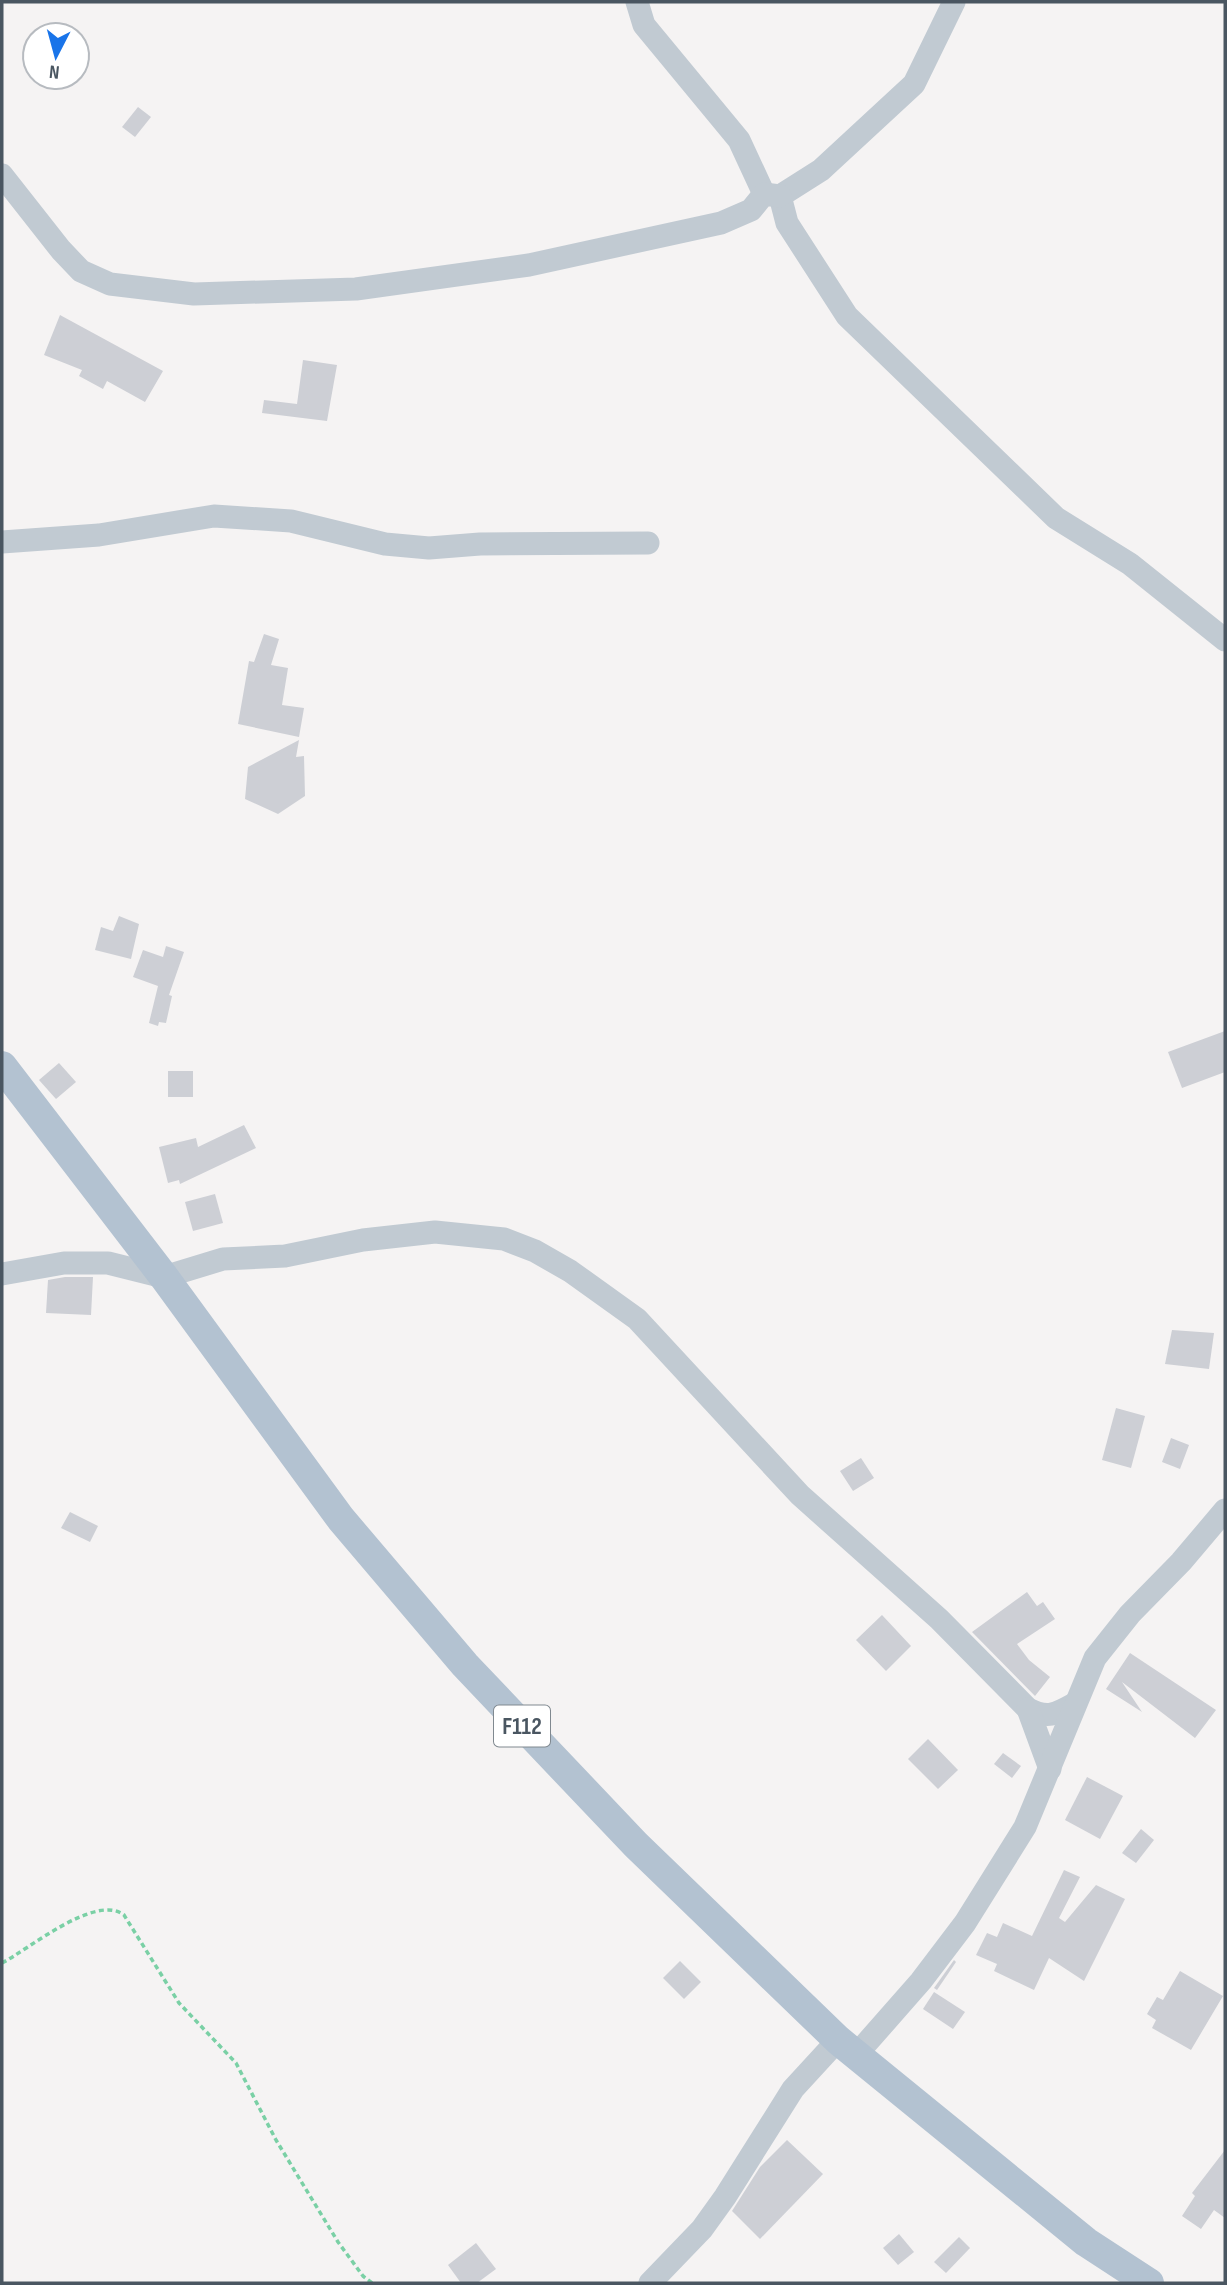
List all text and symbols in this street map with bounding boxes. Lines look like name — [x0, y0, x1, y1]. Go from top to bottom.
north arrow — [21, 21, 91, 91]
text: N — [48, 59, 61, 83]
road number: F112 — [494, 1706, 550, 1746]

